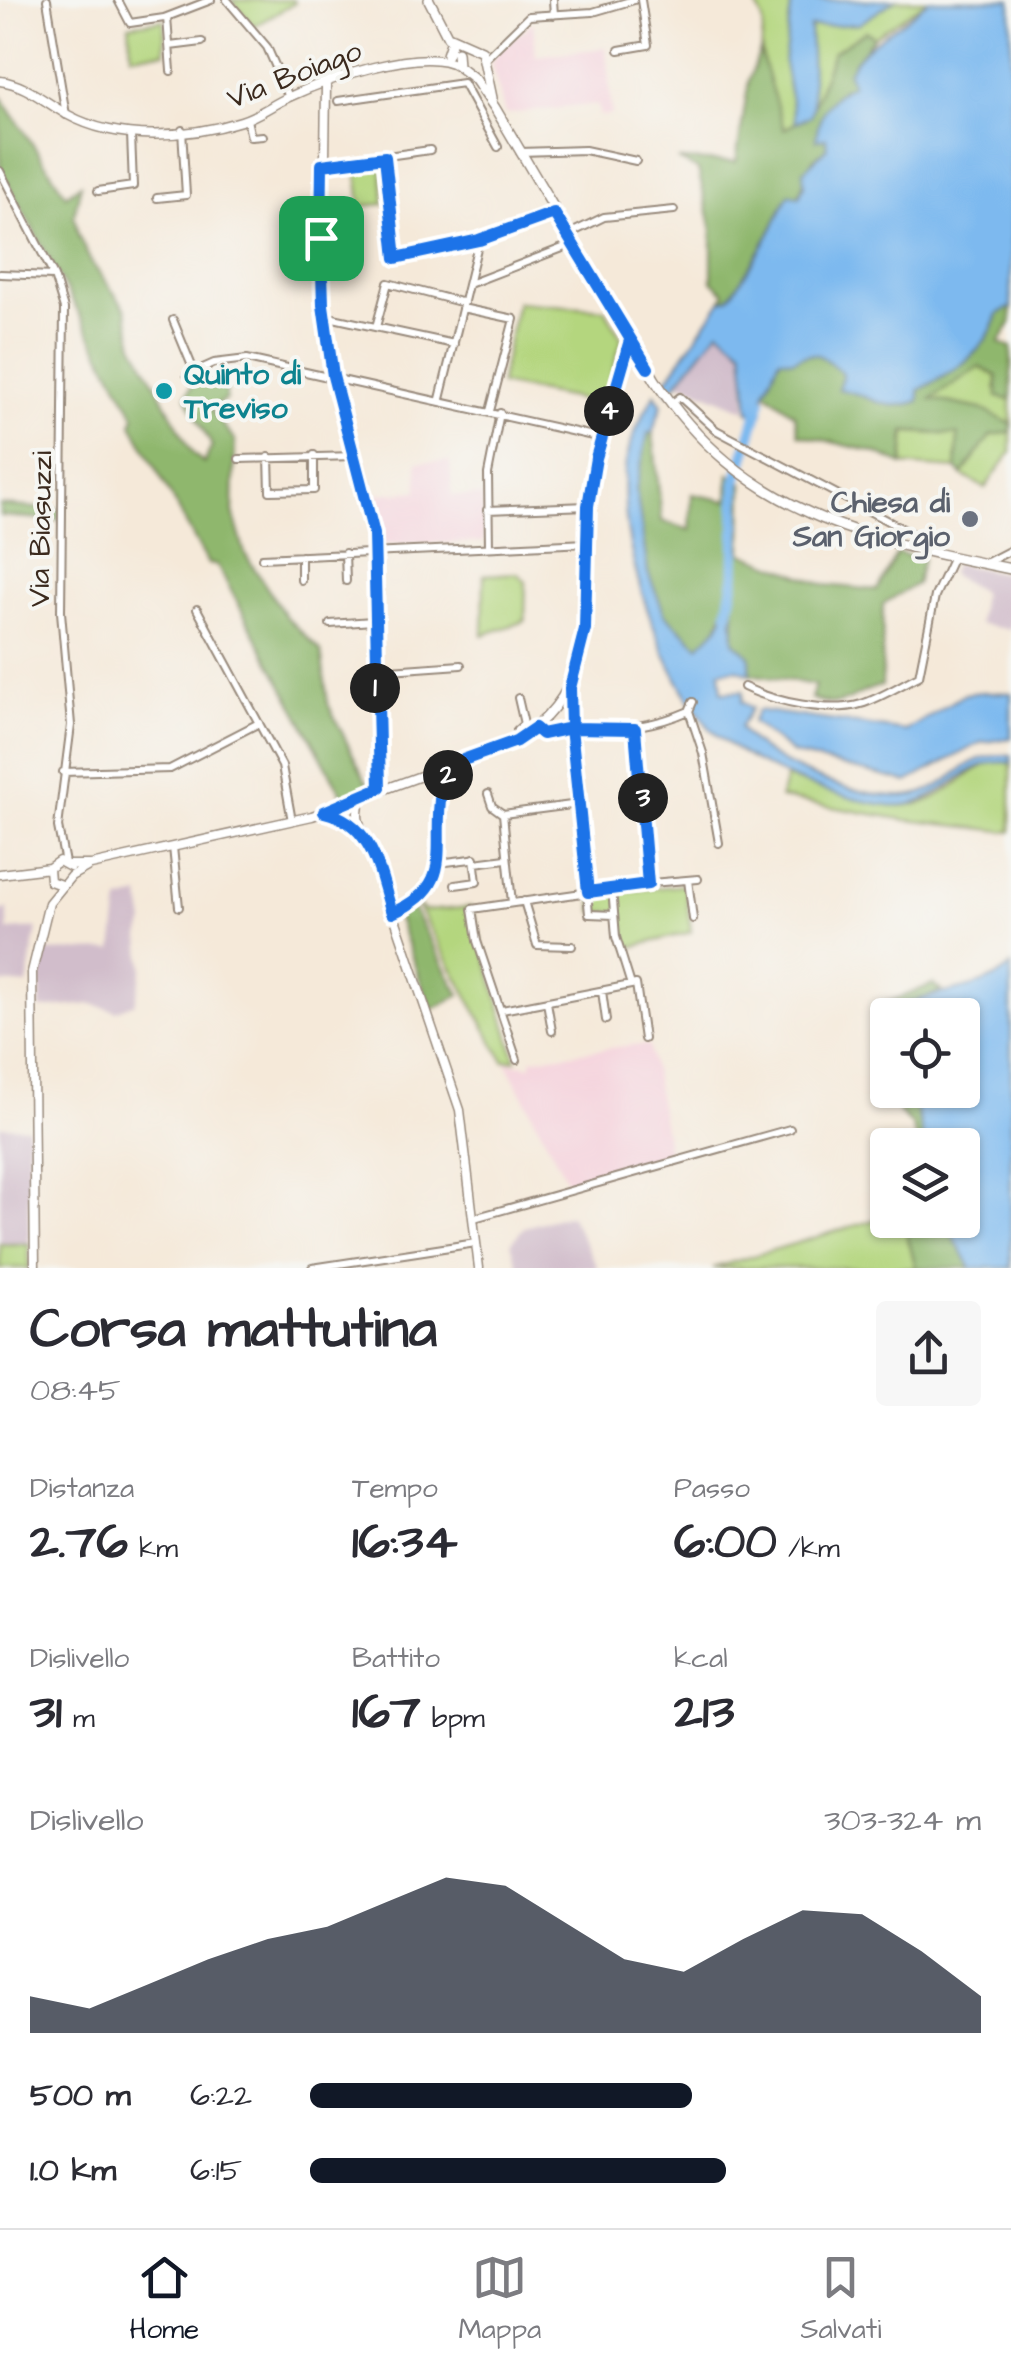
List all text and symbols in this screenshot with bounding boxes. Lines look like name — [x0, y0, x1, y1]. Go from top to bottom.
street label: Via Boiago — [221, 30, 368, 121]
pin — [279, 196, 364, 281]
icon: arrive — [294, 211, 349, 266]
place label: Quinto di Treviso — [183, 354, 302, 430]
marker: Quinto di Treviso — [153, 380, 175, 402]
pin: 4 — [584, 386, 634, 436]
text: 4 — [599, 391, 619, 430]
street label: Via Biasuzzi — [19, 450, 63, 608]
place label: Chiesa di San Giorgio — [792, 482, 950, 560]
marker: Chiesa di San Giorgio — [959, 508, 981, 530]
pin: 1 — [350, 663, 400, 713]
text: 1 — [373, 668, 377, 707]
pin: 2 — [423, 750, 473, 800]
text: 2 — [440, 755, 456, 794]
pin: 3 — [618, 773, 668, 823]
text: 3 — [636, 778, 650, 817]
map controls — [870, 998, 980, 1238]
button: locate — [870, 998, 980, 1108]
button: layers — [870, 1128, 980, 1238]
text: Corsa mattutina — [30, 1292, 437, 1368]
button: share — [876, 1301, 981, 1406]
text: 08:45 — [30, 1368, 121, 1413]
text: Distanza — [30, 1469, 134, 1508]
text: Tempo — [352, 1469, 438, 1508]
text: Passo — [674, 1469, 750, 1508]
text: 2.76 — [30, 1508, 128, 1577]
text: 16:34 — [352, 1508, 458, 1577]
text: 6:00 — [674, 1508, 777, 1577]
text: km — [128, 1529, 178, 1568]
text: /km — [777, 1529, 840, 1568]
text: Dislivello — [30, 1639, 129, 1678]
text: Battito — [352, 1639, 440, 1678]
text: kcal — [674, 1639, 728, 1678]
text: 31 — [30, 1678, 62, 1747]
text: 167 — [352, 1678, 421, 1747]
text: 213 — [674, 1678, 734, 1747]
text: m — [62, 1699, 95, 1738]
text: bpm — [421, 1699, 485, 1738]
text: Dislivello — [30, 1798, 144, 1843]
text: 303–324 m — [824, 1798, 981, 1843]
text: 500 m — [30, 2073, 131, 2118]
text: 6:22 — [190, 2073, 252, 2118]
text: 1.0 km — [30, 2148, 116, 2193]
text: 6:15 — [190, 2148, 242, 2193]
tab: Home — [130, 2250, 199, 2349]
tab: Mappa — [458, 2250, 541, 2349]
tab: Salvati — [800, 2250, 881, 2349]

